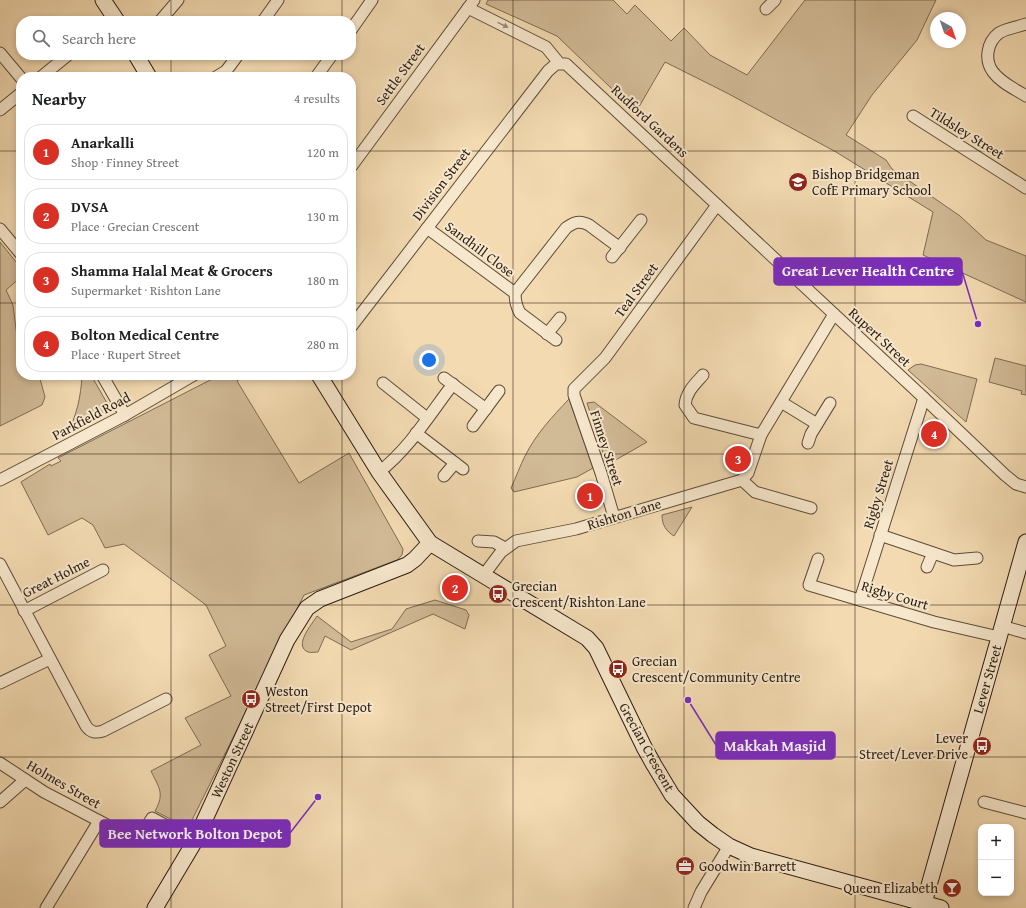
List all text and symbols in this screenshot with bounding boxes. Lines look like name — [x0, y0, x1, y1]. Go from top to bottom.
north arrow — [930, 12, 966, 48]
search box — [16, 16, 356, 60]
one-way arrow — [497, 22, 509, 29]
icon: search — [30, 27, 52, 49]
text: Search here — [62, 28, 136, 49]
street label: Settle Street — [371, 39, 429, 109]
street label: Rudford Gardens — [607, 80, 693, 162]
text: Nearby — [32, 86, 86, 111]
text: 4 results — [294, 89, 340, 108]
street label: Tildsley Street — [926, 102, 1008, 164]
text: Anarkalli — [71, 132, 134, 153]
text: 1 — [43, 143, 49, 162]
text: 120 m — [307, 143, 339, 162]
street label: Division Street — [407, 143, 475, 224]
text: Shop · Finney Street — [71, 153, 179, 172]
place label: Bishop Bridgeman CofE Primary School — [812, 164, 931, 200]
school or university icon: Bishop Bridgeman CofE Primary School — [787, 171, 809, 193]
text: DVSA — [71, 196, 109, 217]
text: 2 — [43, 207, 49, 226]
text: 130 m — [307, 207, 339, 226]
street label: Sandhill Close — [441, 216, 519, 282]
text: Place · Grecian Crescent — [71, 217, 199, 236]
callout: Great Lever Health Centre — [774, 258, 962, 285]
street label: Teal Street — [609, 259, 663, 321]
text: Shamma Halal Meat & Grocers — [71, 260, 273, 281]
text: Great Lever Health Centre — [782, 260, 954, 281]
text: 3 — [43, 271, 49, 290]
text: 180 m — [307, 271, 339, 290]
text: Supermarket · Rishton Lane — [71, 281, 221, 300]
street label: Rupert Street — [844, 303, 916, 371]
text: Bolton Medical Centre — [71, 324, 219, 345]
text: 4 — [43, 335, 49, 354]
text: 280 m — [307, 335, 339, 354]
text: Place · Rupert Street — [71, 345, 181, 364]
your location — [419, 350, 439, 370]
street label: Parkfield Road — [48, 387, 134, 445]
street label: Finney Street — [585, 408, 629, 488]
pin: 4 — [921, 419, 947, 449]
pin: 3 — [725, 444, 751, 474]
street label: Rigby Street — [858, 457, 898, 531]
pin: 1 — [577, 481, 603, 511]
street label: Rishton Lane — [585, 493, 664, 535]
street label: Great Holme — [19, 551, 94, 603]
pin: 2 — [442, 573, 468, 603]
street label: Rigby Court — [859, 575, 931, 615]
place label: Grecian Crescent/Rishton Lane — [512, 576, 646, 612]
bus stop icon: Grecian Crescent/Rishton Lane — [487, 583, 509, 605]
street label: Lever Street — [968, 642, 1006, 716]
place label: Grecian Crescent/Community Centre — [632, 651, 801, 687]
bus stop icon: Grecian Crescent/Community Centre — [607, 658, 629, 680]
place label: Weston Street/First Depot — [265, 681, 372, 717]
bus stop icon: Weston Street/First Depot — [240, 688, 262, 710]
street label: Grecian Crescent — [614, 699, 680, 795]
street label: Weston Street — [206, 719, 258, 801]
place label: Lever Street/Lever Drive — [859, 728, 968, 764]
callout: Makkah Masjid — [716, 732, 835, 759]
text: Makkah Masjid — [724, 735, 827, 756]
bus stop icon: Lever Street/Lever Drive — [971, 735, 993, 757]
street label: Holmes Street — [23, 755, 105, 813]
callout: Bee Network Bolton Depot — [100, 820, 290, 847]
text: Bee Network Bolton Depot — [108, 823, 283, 844]
map controls — [978, 824, 1014, 896]
button: + — [978, 824, 1014, 860]
office icon: Goodwin Barrett — [674, 855, 696, 877]
place label: Goodwin Barrett — [699, 856, 796, 876]
button: − — [978, 860, 1014, 896]
bar icon: Queen Elizabeth — [941, 877, 963, 899]
place label: Queen Elizabeth — [844, 878, 938, 898]

